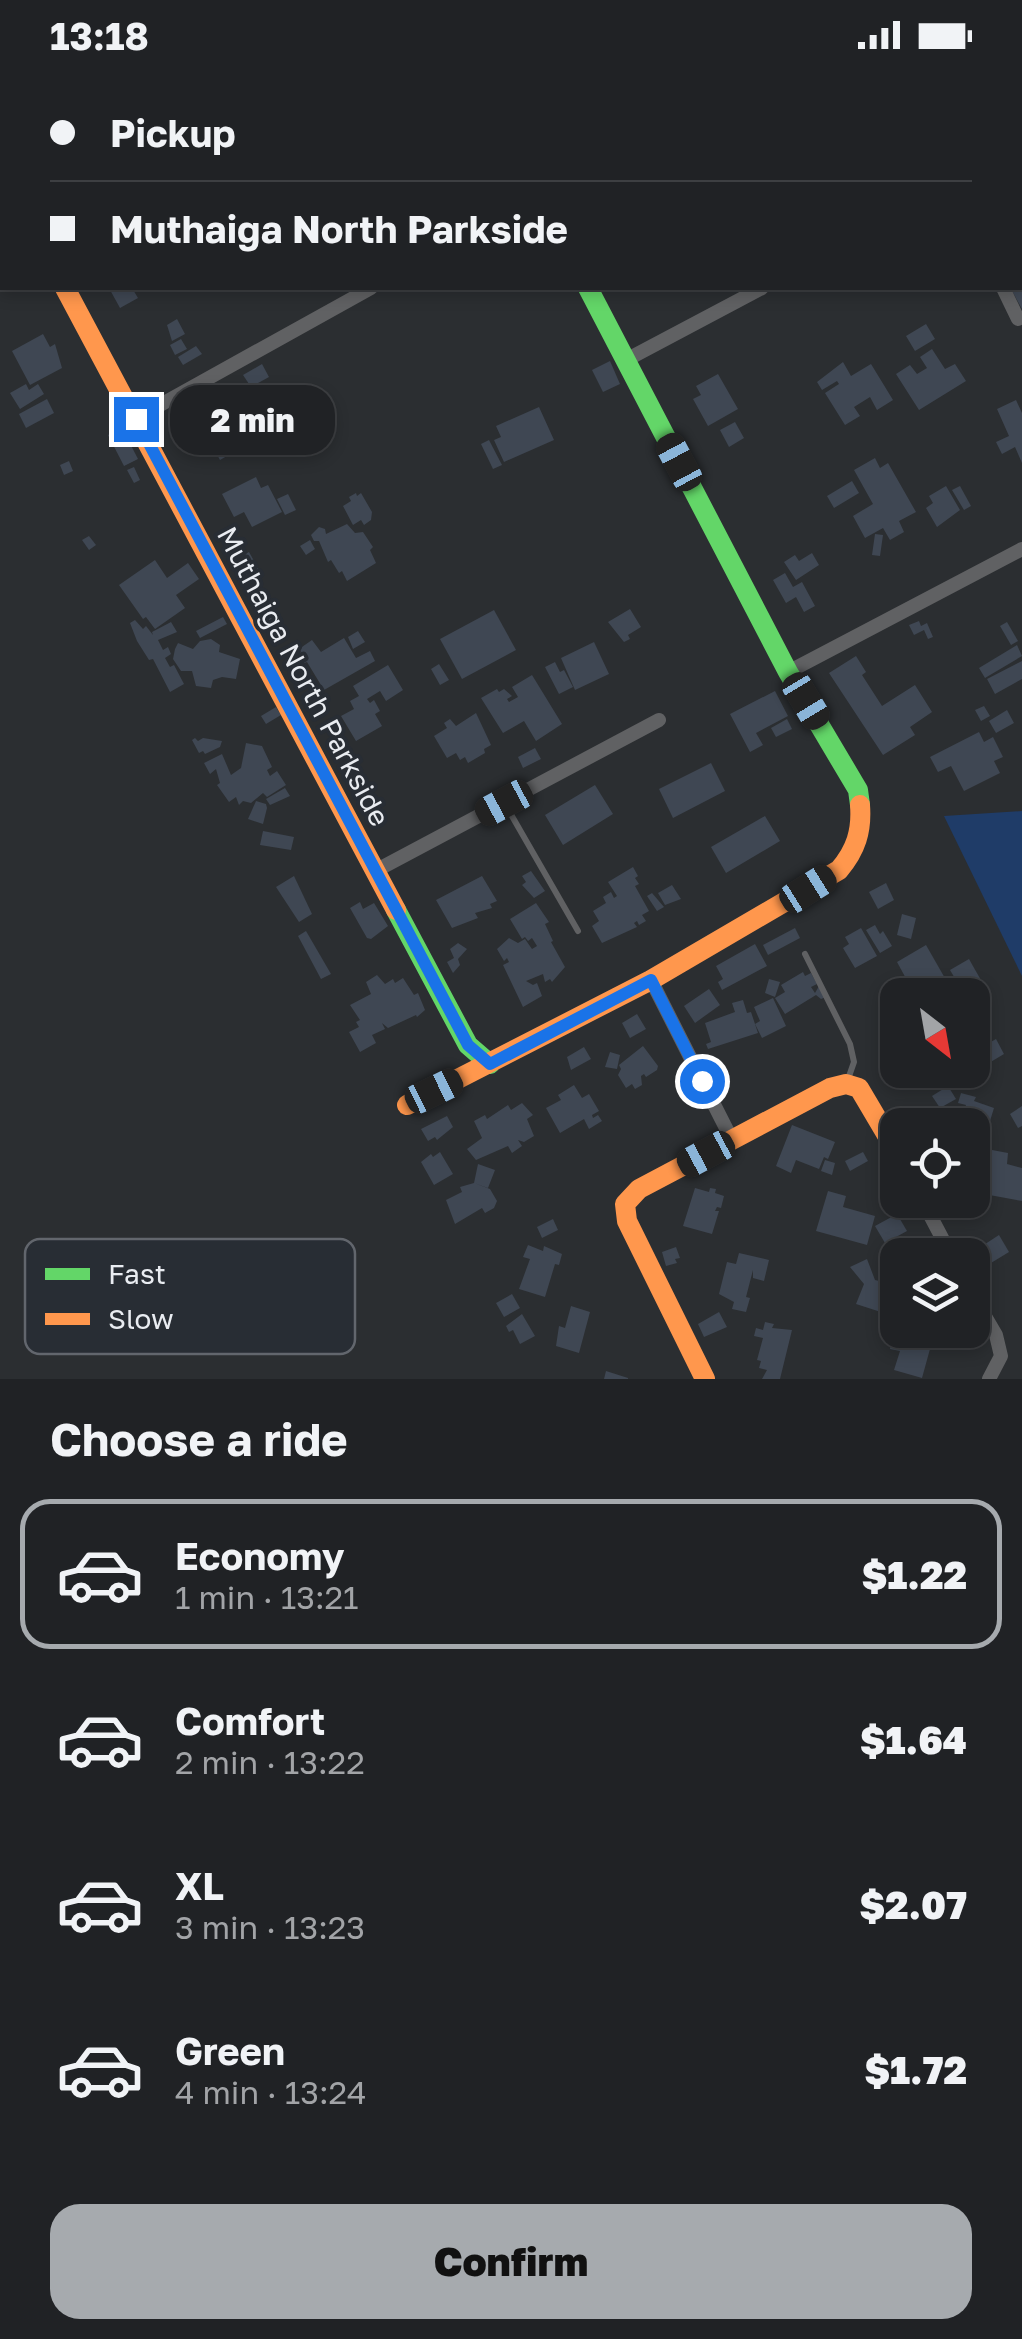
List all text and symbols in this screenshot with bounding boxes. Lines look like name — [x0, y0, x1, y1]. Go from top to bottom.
text: 13:18 — [50, 13, 149, 58]
text: Pickup — [110, 110, 236, 155]
text: Muthaiga North Parkside — [110, 206, 568, 251]
callout: 2 min — [171, 384, 336, 454]
route end — [114, 397, 159, 442]
text: 2 min — [210, 401, 295, 439]
car — [652, 428, 706, 496]
street label: Muthaiga North Parkside — [211, 521, 397, 831]
car — [778, 668, 834, 734]
car — [470, 776, 538, 830]
car — [775, 860, 841, 918]
north arrow — [880, 978, 990, 1088]
map controls — [880, 978, 990, 1348]
route start — [680, 1059, 725, 1104]
car — [400, 1064, 468, 1118]
button: locate — [880, 1108, 990, 1218]
car — [672, 1127, 740, 1181]
button: layers — [880, 1238, 990, 1348]
legend — [25, 1239, 355, 1354]
text: Fast — [108, 1257, 166, 1290]
text: Slow — [108, 1302, 174, 1335]
text: Choose a ride — [50, 1412, 348, 1466]
icon: car — [55, 1529, 145, 1619]
text: Economy — [175, 1533, 344, 1578]
text: $1.22 — [862, 1552, 967, 1597]
text: 1 min · 13:21 — [175, 1578, 359, 1616]
icon: car — [55, 1694, 145, 1784]
text: Comfort — [175, 1698, 325, 1743]
text: $1.64 — [860, 1717, 967, 1762]
text: 2 min · 13:22 — [175, 1743, 365, 1781]
icon: car — [55, 1859, 145, 1949]
text: XL — [175, 1863, 224, 1908]
text: $2.07 — [860, 1882, 967, 1927]
text: 3 min · 13:23 — [175, 1908, 365, 1946]
icon: car — [55, 2024, 145, 2114]
text: Green — [175, 2028, 285, 2073]
text: $1.72 — [865, 2047, 967, 2092]
text: 4 min · 13:24 — [175, 2073, 367, 2111]
button: Confirm — [50, 2204, 972, 2319]

